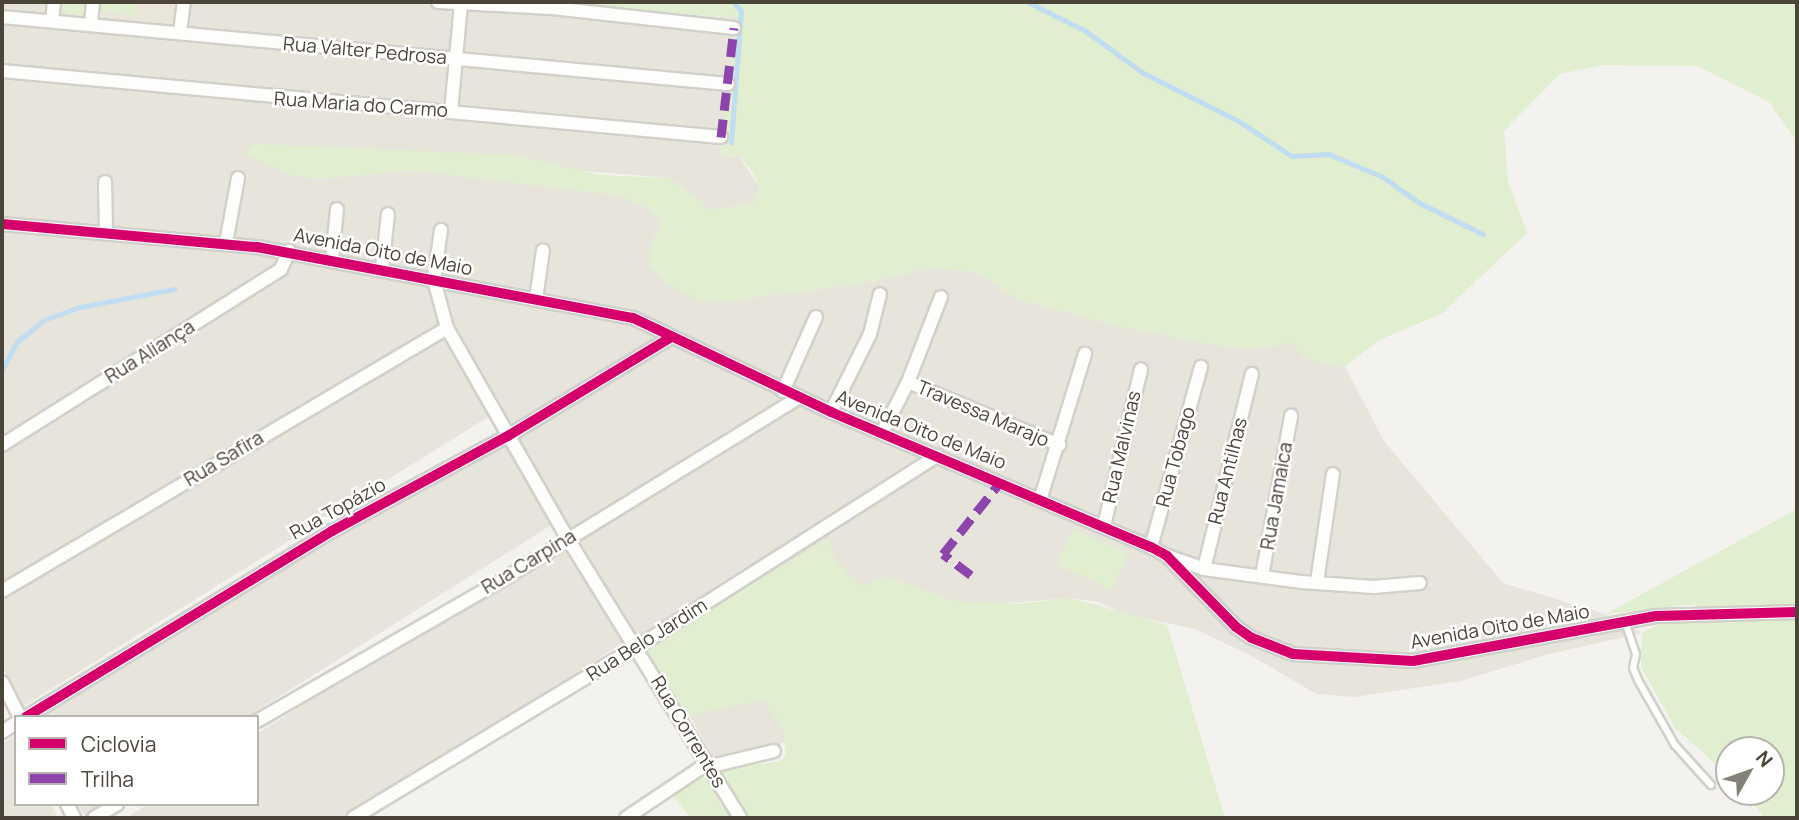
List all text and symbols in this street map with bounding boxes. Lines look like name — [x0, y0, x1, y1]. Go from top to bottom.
street label: Rua Valter Pedrosa — [282, 32, 448, 70]
street label: Rua Maria do Carmo — [273, 88, 449, 122]
street label: Avenida Oito de Maio — [292, 223, 474, 281]
street label: Rua Aliança — [101, 315, 199, 389]
street label: Travessa Marajo — [914, 376, 1052, 452]
street label: Avenida Oito de Maio — [833, 385, 1009, 475]
street label: Rua Malvinas — [1098, 389, 1146, 505]
street label: Rua Tobago — [1152, 404, 1200, 510]
street label: Rua Antilhas — [1204, 415, 1252, 527]
street label: Rua Safira — [180, 426, 268, 492]
street label: Rua Jamaica — [1256, 440, 1298, 552]
street label: Rua Topázio — [286, 473, 390, 545]
street label: Rua Carpina — [478, 525, 580, 599]
street label: Rua Belo Jardim — [583, 594, 711, 686]
street label: Avenida Oito de Maio — [1409, 600, 1591, 654]
street label: Rua Correntes — [646, 672, 730, 792]
legend — [14, 715, 259, 806]
text: Ciclovia — [81, 730, 156, 758]
north arrow — [1715, 736, 1785, 806]
text: N — [1750, 745, 1779, 772]
text: Trilha — [81, 765, 134, 793]

